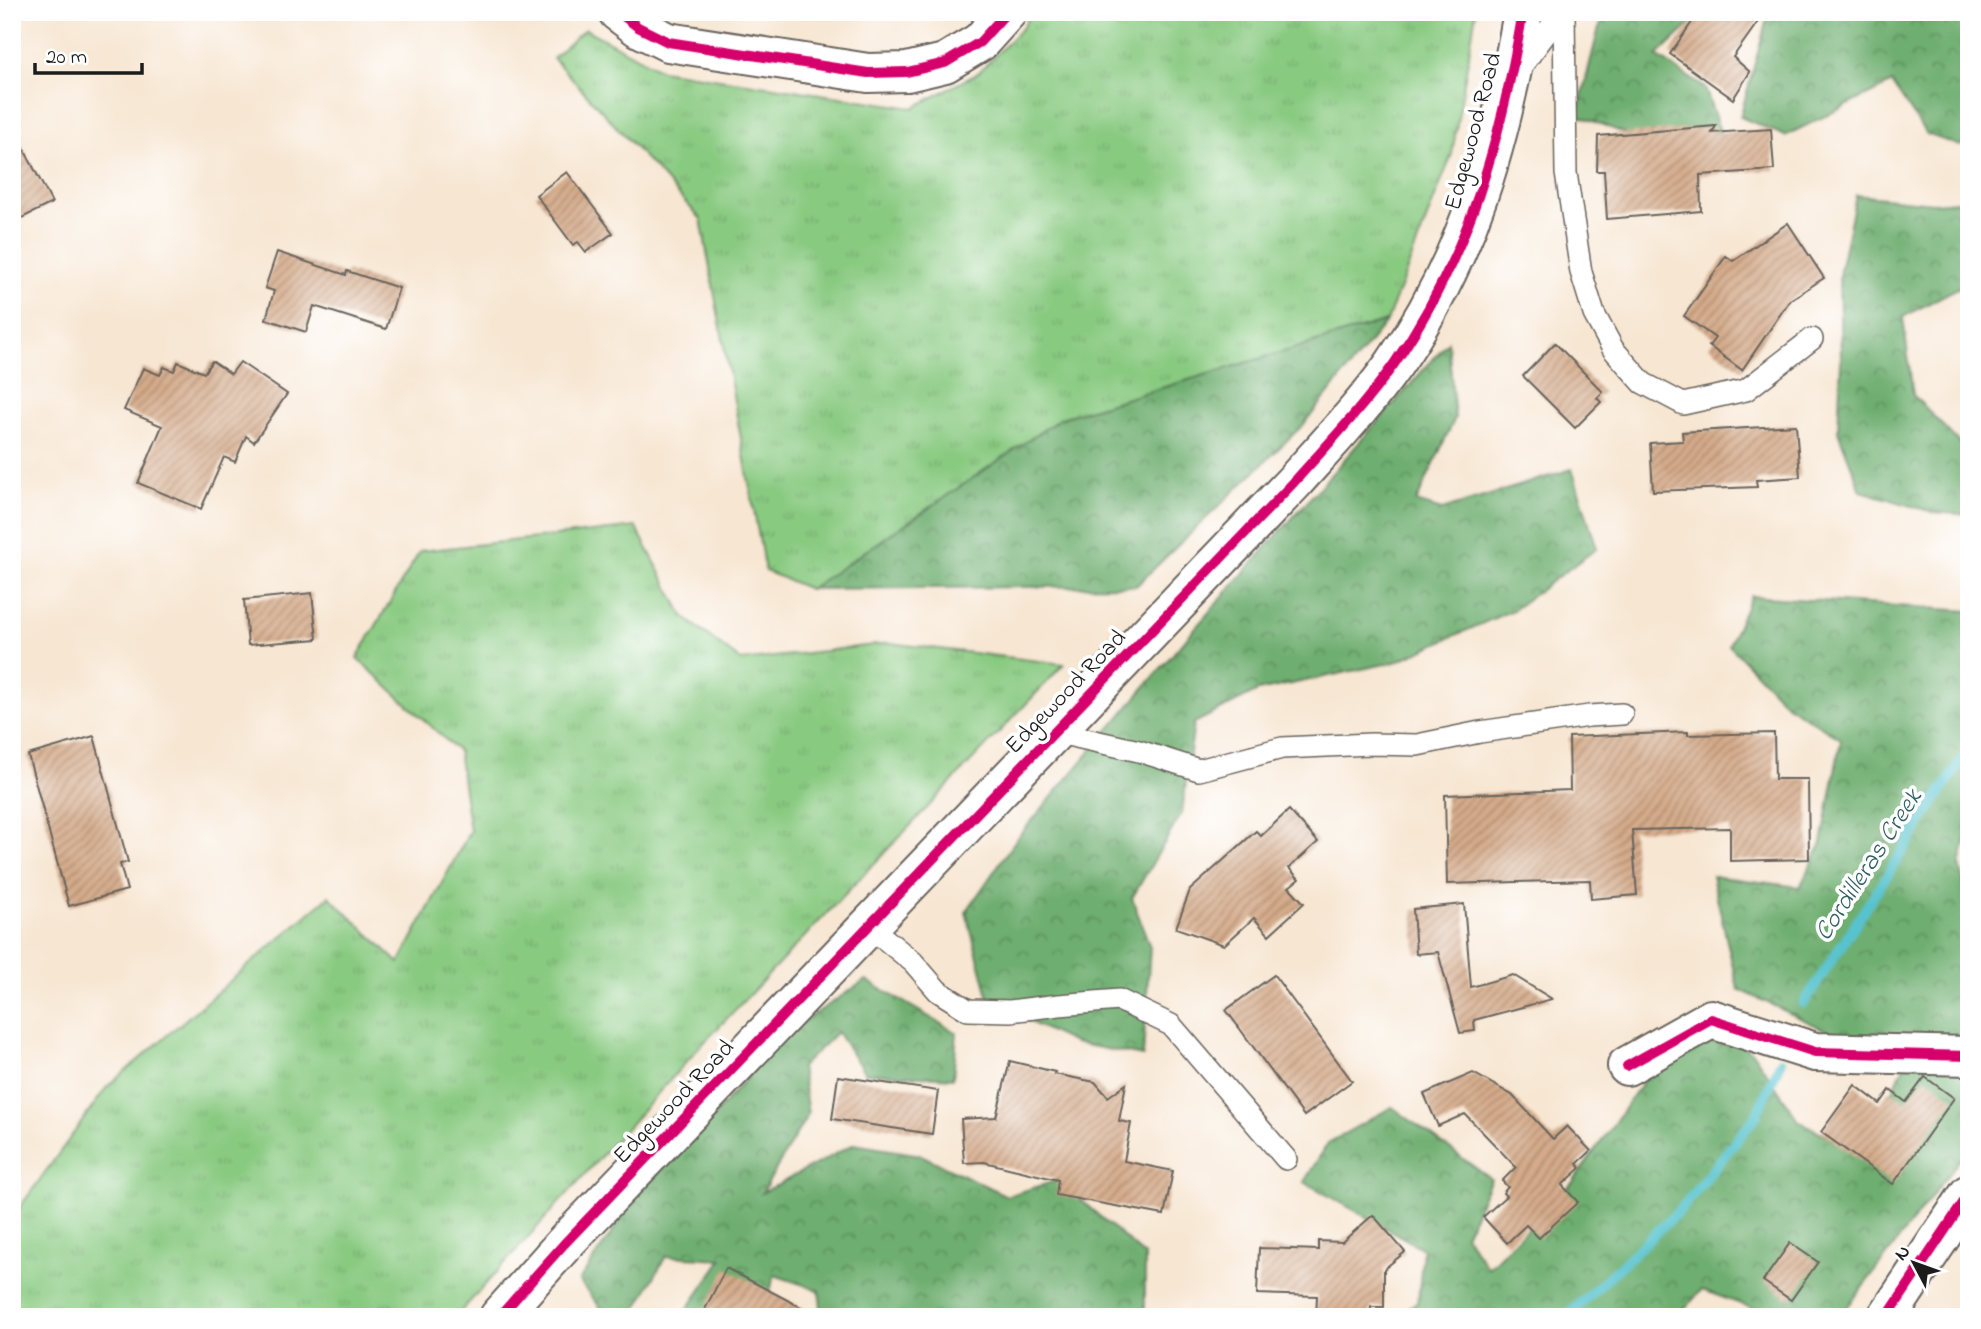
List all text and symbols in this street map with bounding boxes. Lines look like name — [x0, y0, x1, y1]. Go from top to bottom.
scale bar — [35, 32, 142, 76]
text: 20 m — [46, 43, 87, 73]
street label: Edgewood Road — [1437, 49, 1512, 214]
street label: Edgewood Road — [998, 622, 1136, 763]
water label: Cordilleras Creek — [1806, 781, 1934, 949]
street label: Edgewood Road — [606, 1032, 744, 1173]
north arrow — [1880, 1228, 1950, 1298]
text: N — [1889, 1240, 1918, 1267]

